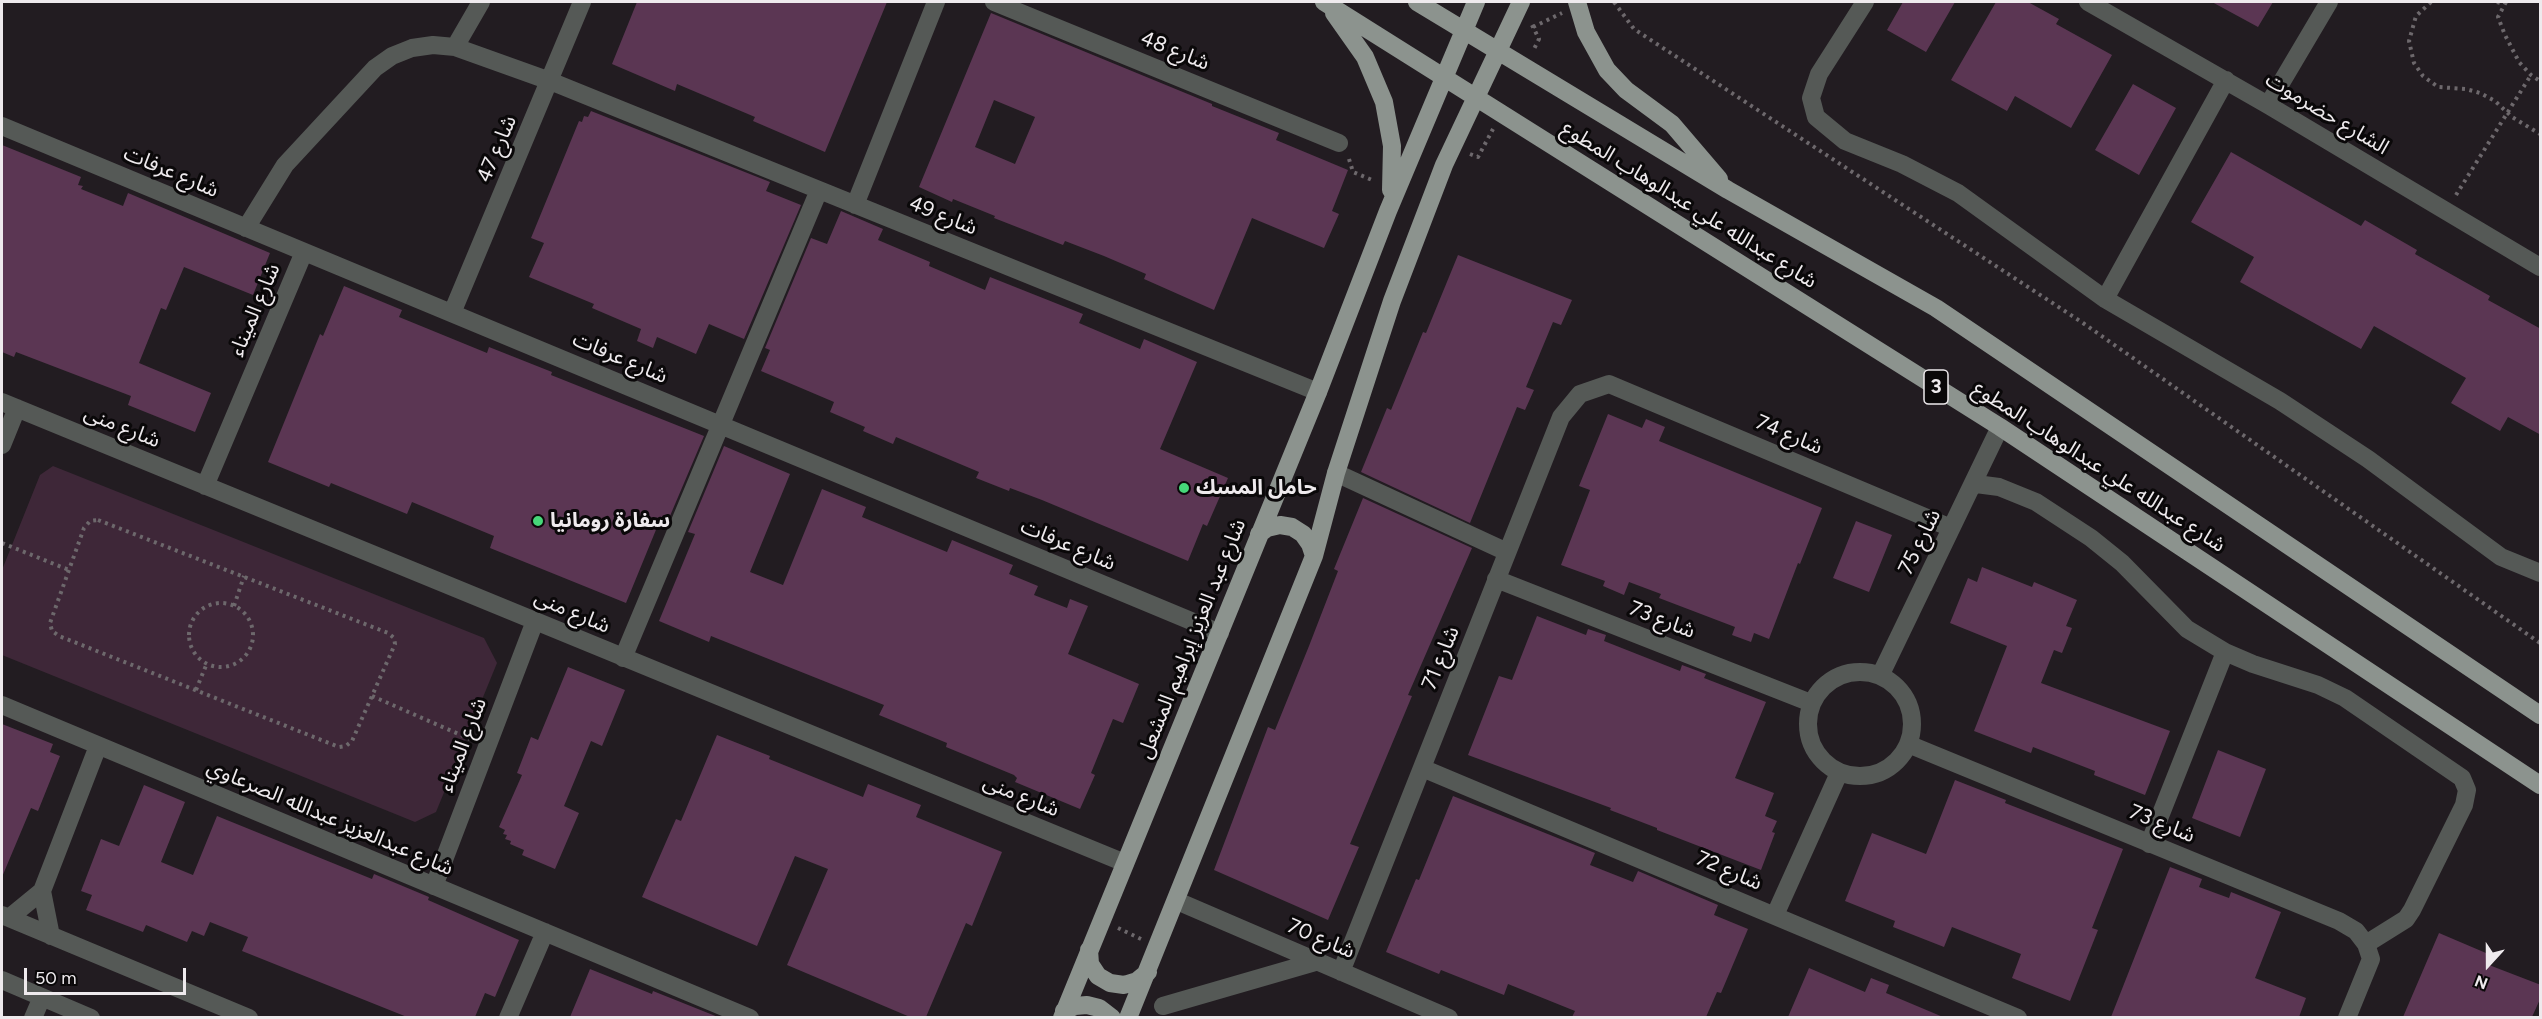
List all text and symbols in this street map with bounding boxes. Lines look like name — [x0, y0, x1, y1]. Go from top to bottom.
street label: شارع 48 — [1137, 26, 1213, 76]
street label: الشارع حضرموت — [2261, 67, 2393, 161]
street label: شارع 47 — [472, 112, 522, 186]
street label: شارع عبدالله علي عبدالوهاب المطوع — [1557, 116, 1821, 294]
street label: شارع عرفات — [120, 141, 222, 203]
street label: شارع 49 — [905, 191, 981, 241]
street label: شارع الميناء — [224, 260, 286, 360]
street label: شارع عرفات — [569, 327, 671, 389]
road number: 3 — [1924, 370, 1948, 404]
street label: شارع عبدالله علي عبدالوهاب المطوع — [1968, 376, 2230, 558]
street label: شارع منى — [80, 400, 164, 454]
street label: شارع 74 — [1752, 410, 1826, 460]
place label: حامل المسك — [1196, 475, 1317, 501]
marker: حامل المسك — [1177, 481, 1191, 495]
street label: شارع 75 — [1893, 505, 1947, 579]
place label: سفارة رومانيا — [550, 508, 670, 534]
marker: سفارة رومانيا — [531, 514, 545, 528]
street label: شارع عرفات — [1017, 514, 1119, 576]
street label: شارع عبد العزيز إبراهيم المشعل — [1132, 516, 1252, 762]
street label: شارع منى — [530, 585, 614, 639]
street label: شارع 73 — [1625, 596, 1699, 644]
street label: شارع 71 — [1417, 623, 1465, 693]
street label: شارع الميناء — [434, 695, 492, 795]
street label: شارع عبدالعزيز عبدالله الصرعاوي — [203, 755, 457, 881]
street label: شارع منى — [979, 769, 1063, 823]
street label: شارع 73 — [2125, 799, 2199, 849]
street label: شارع 72 — [1692, 846, 1766, 896]
street label: شارع 70 — [1283, 914, 1359, 964]
north arrow — [2458, 935, 2518, 995]
scale bar — [27, 956, 189, 994]
text: 50 m — [35, 967, 77, 989]
text: N — [2472, 971, 2491, 993]

